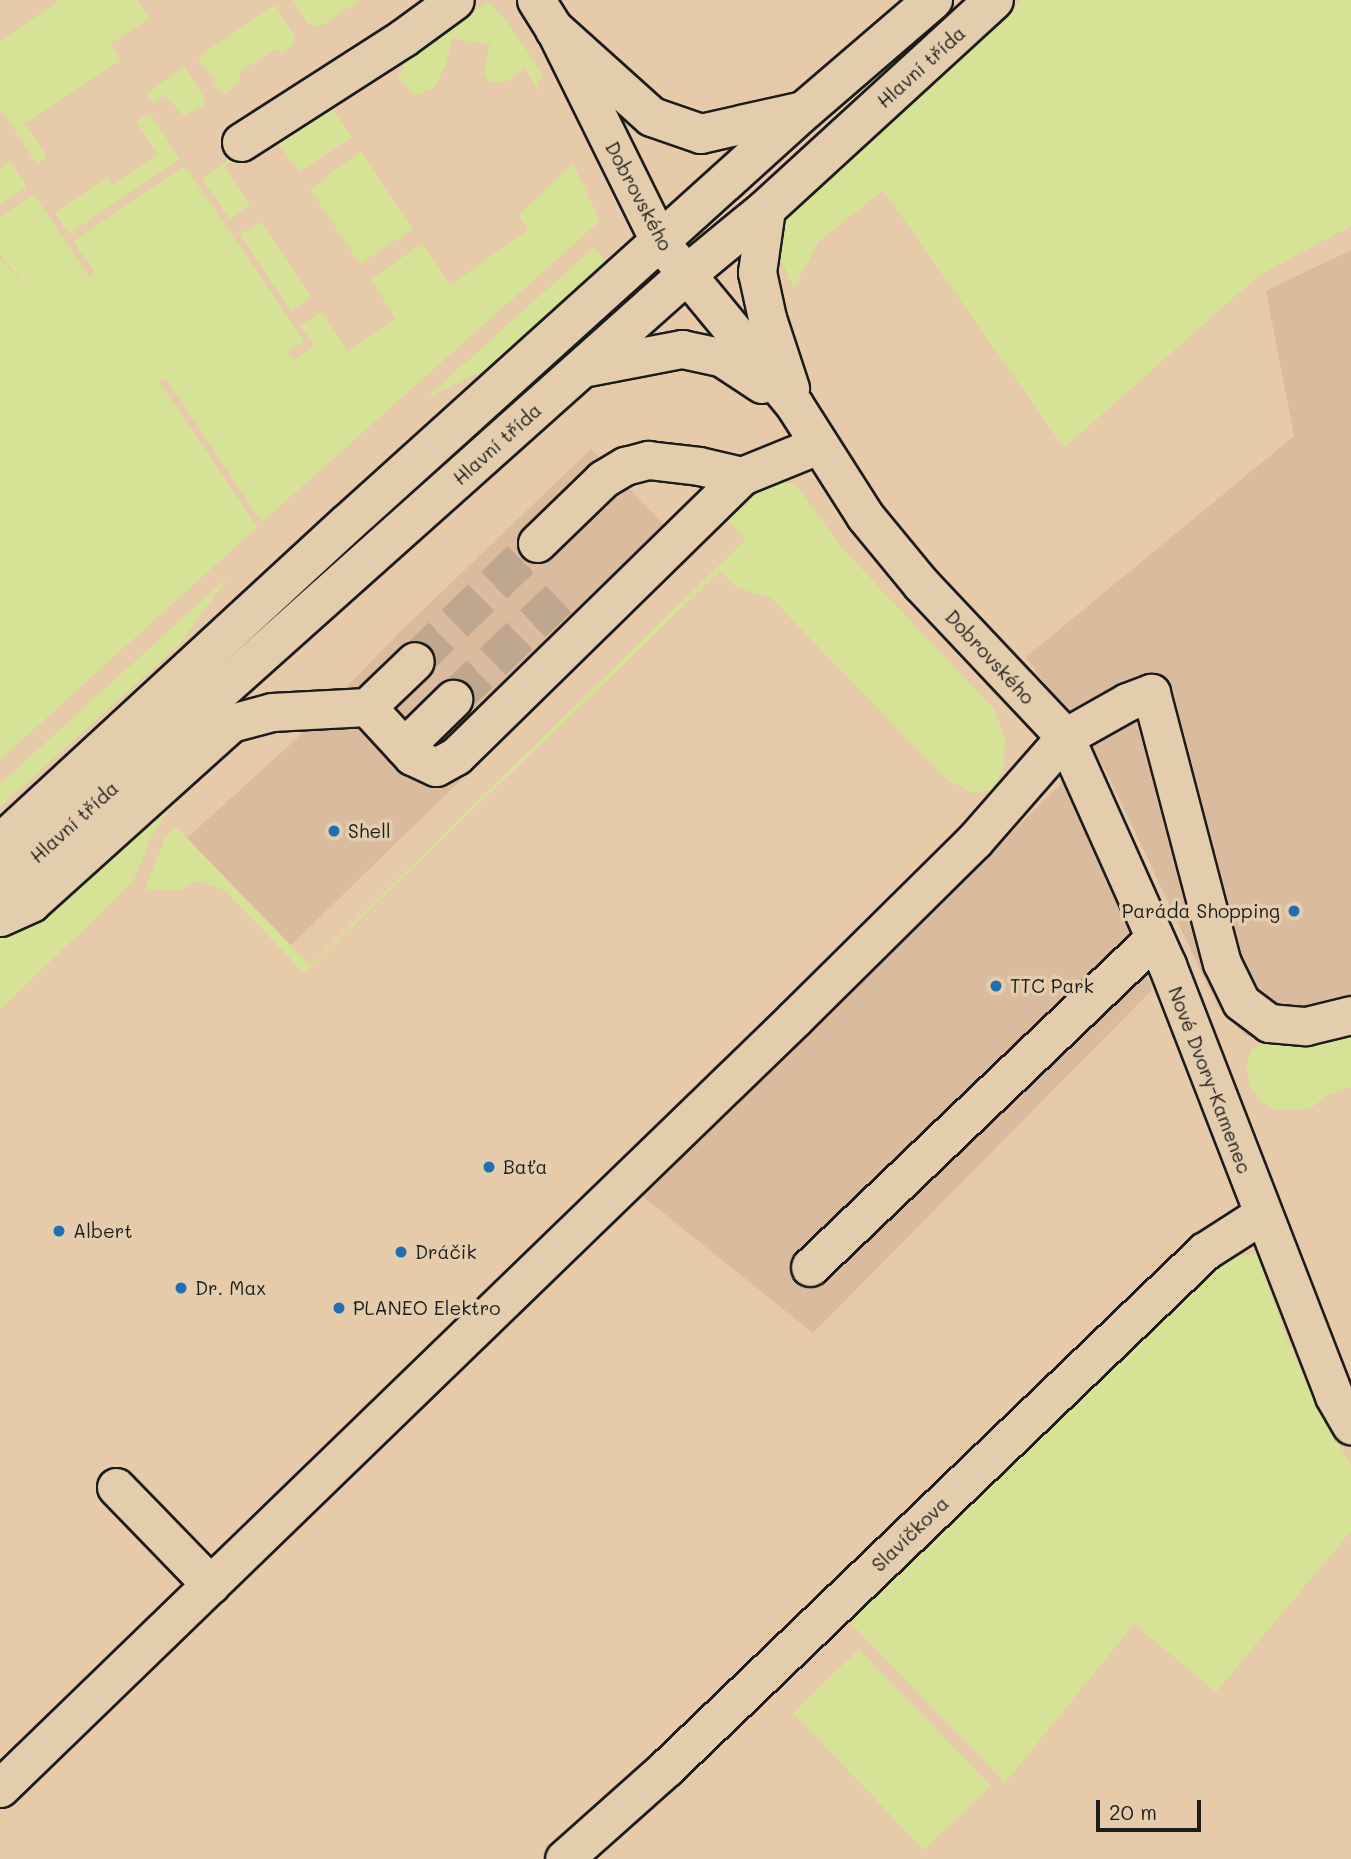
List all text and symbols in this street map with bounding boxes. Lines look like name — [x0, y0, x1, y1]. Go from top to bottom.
street label: Hlavní třída — [872, 22, 970, 112]
street label: Dobrovského — [601, 138, 677, 254]
street label: Hlavní třída — [448, 399, 546, 489]
street label: Dobrovského — [941, 605, 1039, 709]
street label: Hlavní třída — [25, 777, 123, 867]
place label: Shell — [348, 820, 391, 842]
marker: Shell — [326, 823, 342, 839]
place label: Paráda Shopping — [1122, 900, 1280, 922]
marker: Paráda Shopping — [1286, 903, 1302, 919]
place label: TTC Park — [1010, 975, 1094, 997]
marker: TTC Park — [988, 978, 1004, 994]
street label: Nové Dvory-Kamenec — [1164, 983, 1256, 1177]
place label: Baťa — [503, 1156, 547, 1178]
marker: Baťa — [481, 1159, 497, 1175]
place label: Albert — [73, 1220, 133, 1242]
marker: Albert — [51, 1223, 67, 1239]
place label: Dráčik — [415, 1241, 477, 1263]
marker: Dráčik — [393, 1244, 409, 1260]
place label: Dr. Max — [195, 1277, 266, 1299]
marker: Dr. Max — [173, 1280, 189, 1296]
place label: PLANEO Elektro — [353, 1297, 500, 1319]
marker: PLANEO Elektro — [331, 1300, 347, 1316]
street label: Slavíčkova — [867, 1492, 953, 1576]
scale bar — [1099, 1786, 1204, 1830]
text: 20 m — [1109, 1798, 1157, 1825]

